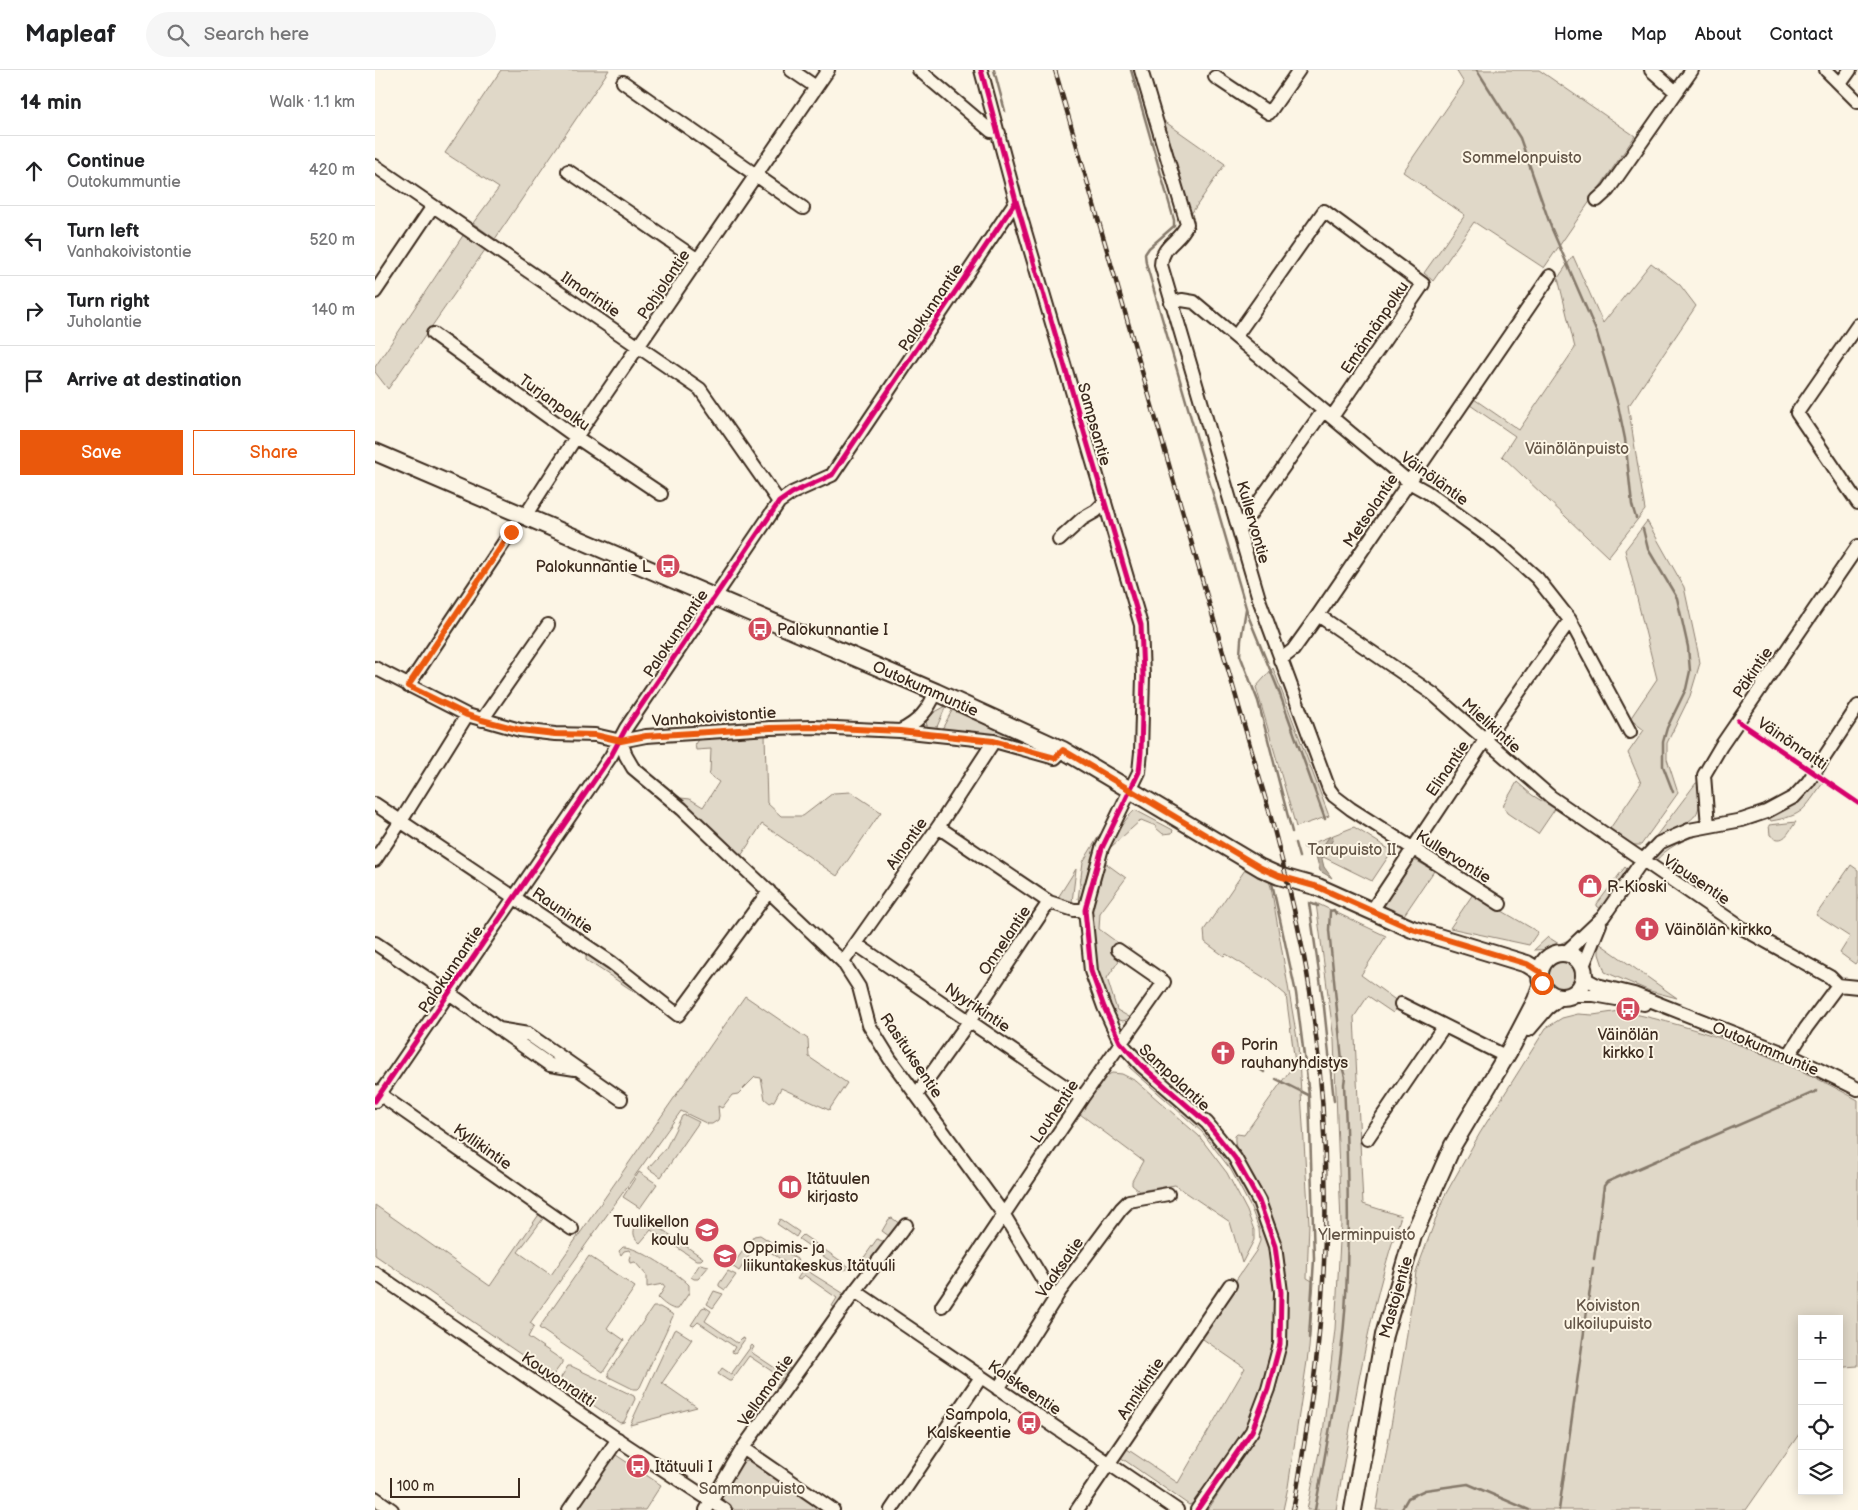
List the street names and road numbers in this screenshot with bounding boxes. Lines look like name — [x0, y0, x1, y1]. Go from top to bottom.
street label: Pohjolantie — [634, 246, 695, 323]
street label: Palokunnantie — [895, 260, 968, 355]
street label: Ilmarintie — [557, 268, 624, 322]
street label: Emännänpolku — [1337, 278, 1413, 378]
street label: Turjanpolku — [515, 371, 594, 435]
street label: Sampsantie — [1073, 381, 1115, 469]
street label: Väinöläntie — [1397, 448, 1472, 510]
street label: Metsolantie — [1340, 470, 1403, 551]
street label: Kullervontie — [1232, 479, 1274, 566]
street label: Palokunnantie — [640, 586, 713, 681]
street label: Päkintie — [1729, 643, 1777, 702]
street label: Outokummuntie — [870, 658, 982, 721]
street label: Mielikintie — [1457, 695, 1525, 758]
street label: Vanhakoivistontie — [651, 704, 777, 731]
street label: Väinönraitti — [1754, 714, 1831, 775]
street label: Elinantie — [1423, 737, 1474, 800]
street label: Ainontie — [883, 814, 932, 873]
street label: Kullervontie — [1412, 827, 1495, 888]
street label: Vipusentie — [1659, 851, 1733, 910]
street label: Raunintie — [528, 884, 597, 939]
street label: Onnelantie — [975, 902, 1036, 979]
street label: Palokunnantie — [415, 922, 488, 1017]
street label: Nyyrikintie — [941, 979, 1014, 1037]
street label: Rasituksentie — [875, 1010, 946, 1102]
street label: Outokummuntie — [1709, 1018, 1822, 1081]
street label: Sampolantie — [1135, 1040, 1214, 1116]
street label: Louhentie — [1027, 1076, 1084, 1147]
street label: Kyllikintie — [449, 1120, 515, 1174]
street label: Vaaksatie — [1032, 1233, 1088, 1302]
street label: Mastojentie — [1376, 1254, 1417, 1341]
street label: Kouvonraitti — [517, 1348, 599, 1412]
street label: Vellamontie — [734, 1351, 798, 1431]
street label: Annikintie — [1114, 1354, 1169, 1423]
street label: Kalskeentie — [984, 1357, 1065, 1420]

